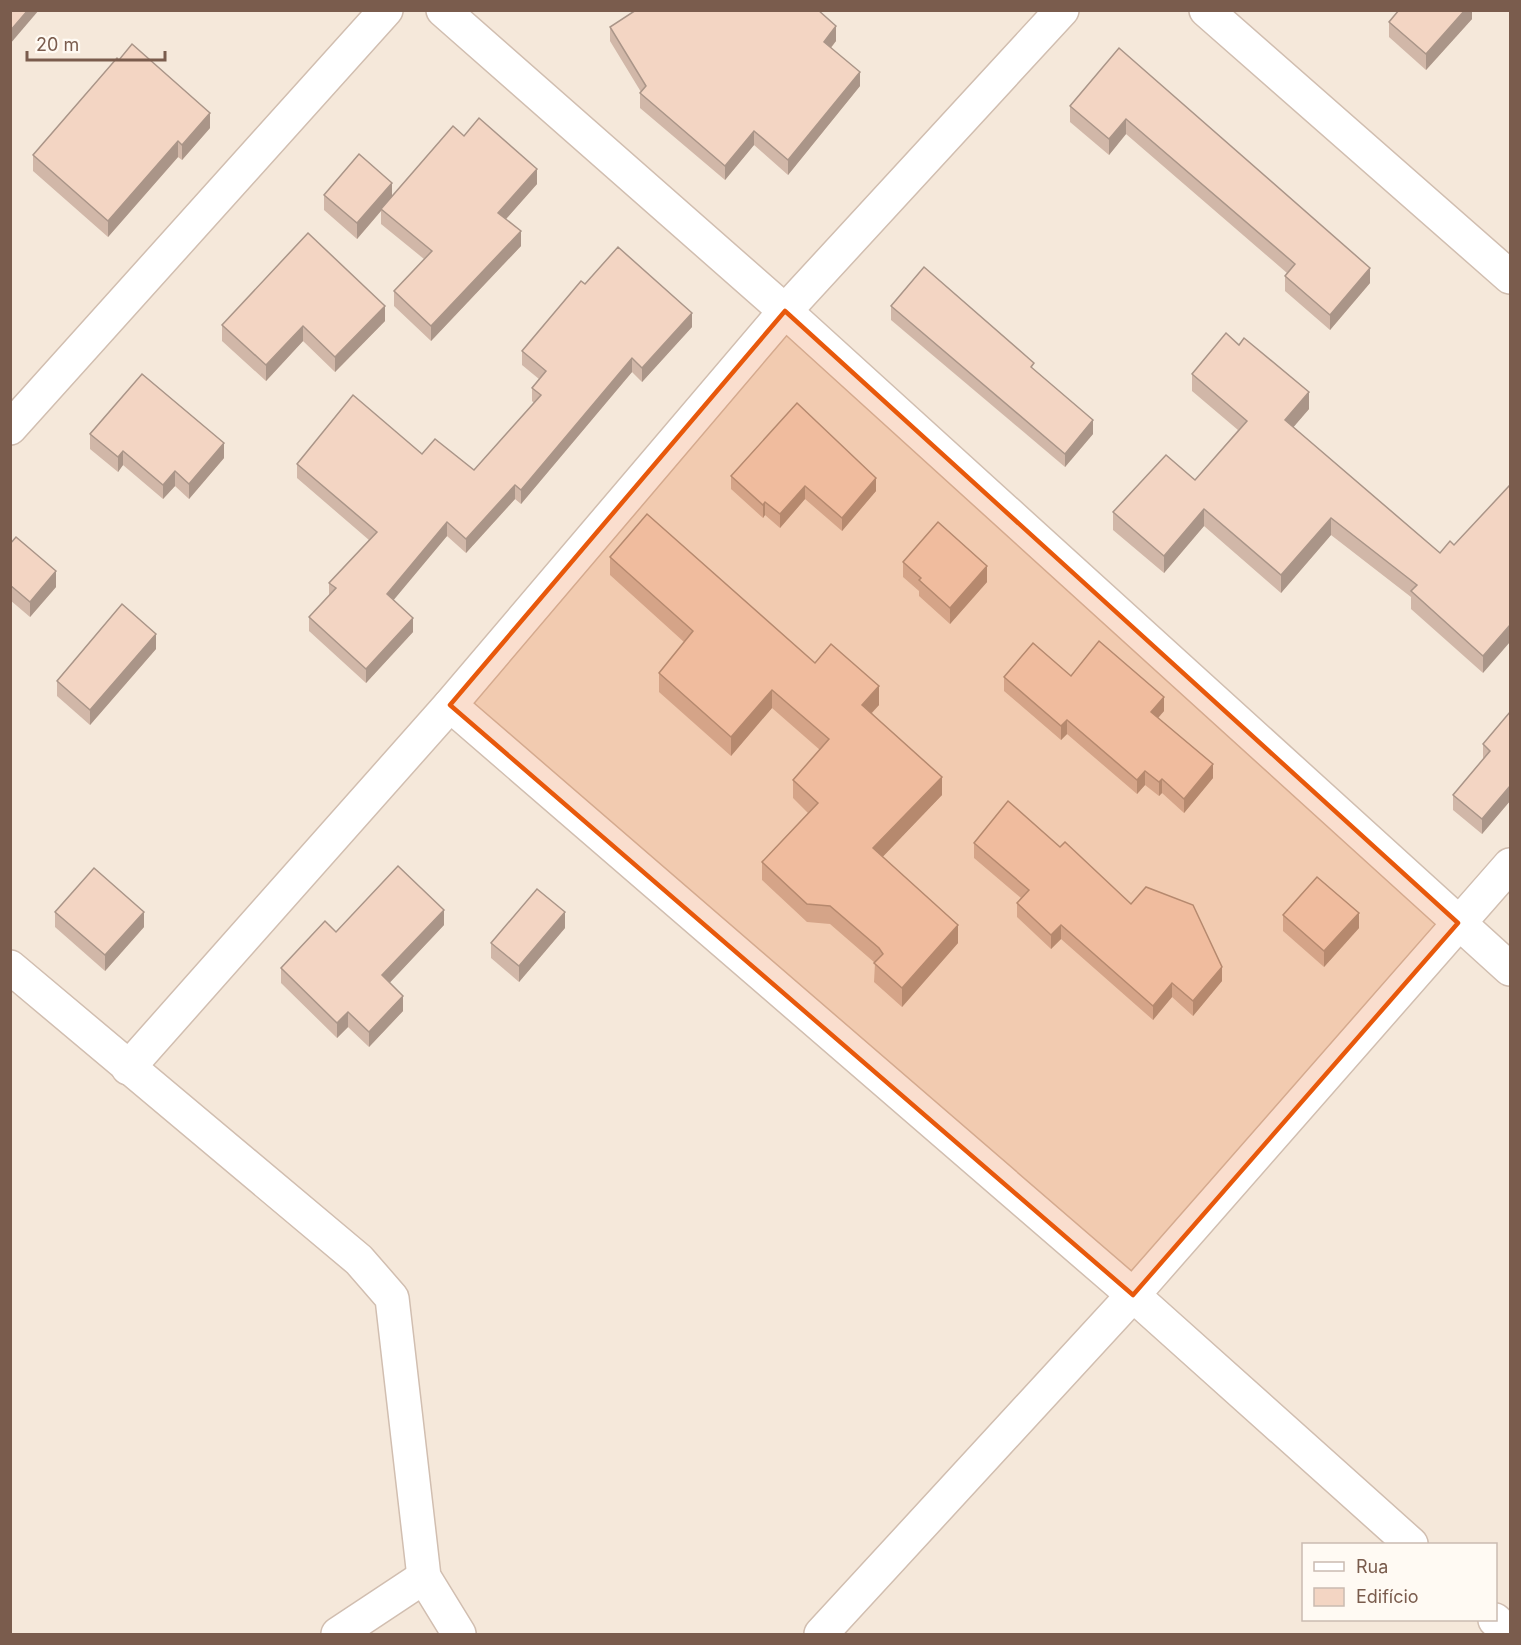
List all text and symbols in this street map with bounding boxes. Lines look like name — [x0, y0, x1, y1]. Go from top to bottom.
scale bar — [27, 24, 165, 62]
text: 20 m — [36, 34, 79, 55]
legend — [1302, 1543, 1497, 1621]
text: Rua — [1356, 1556, 1388, 1577]
text: Edifício — [1356, 1586, 1419, 1607]

